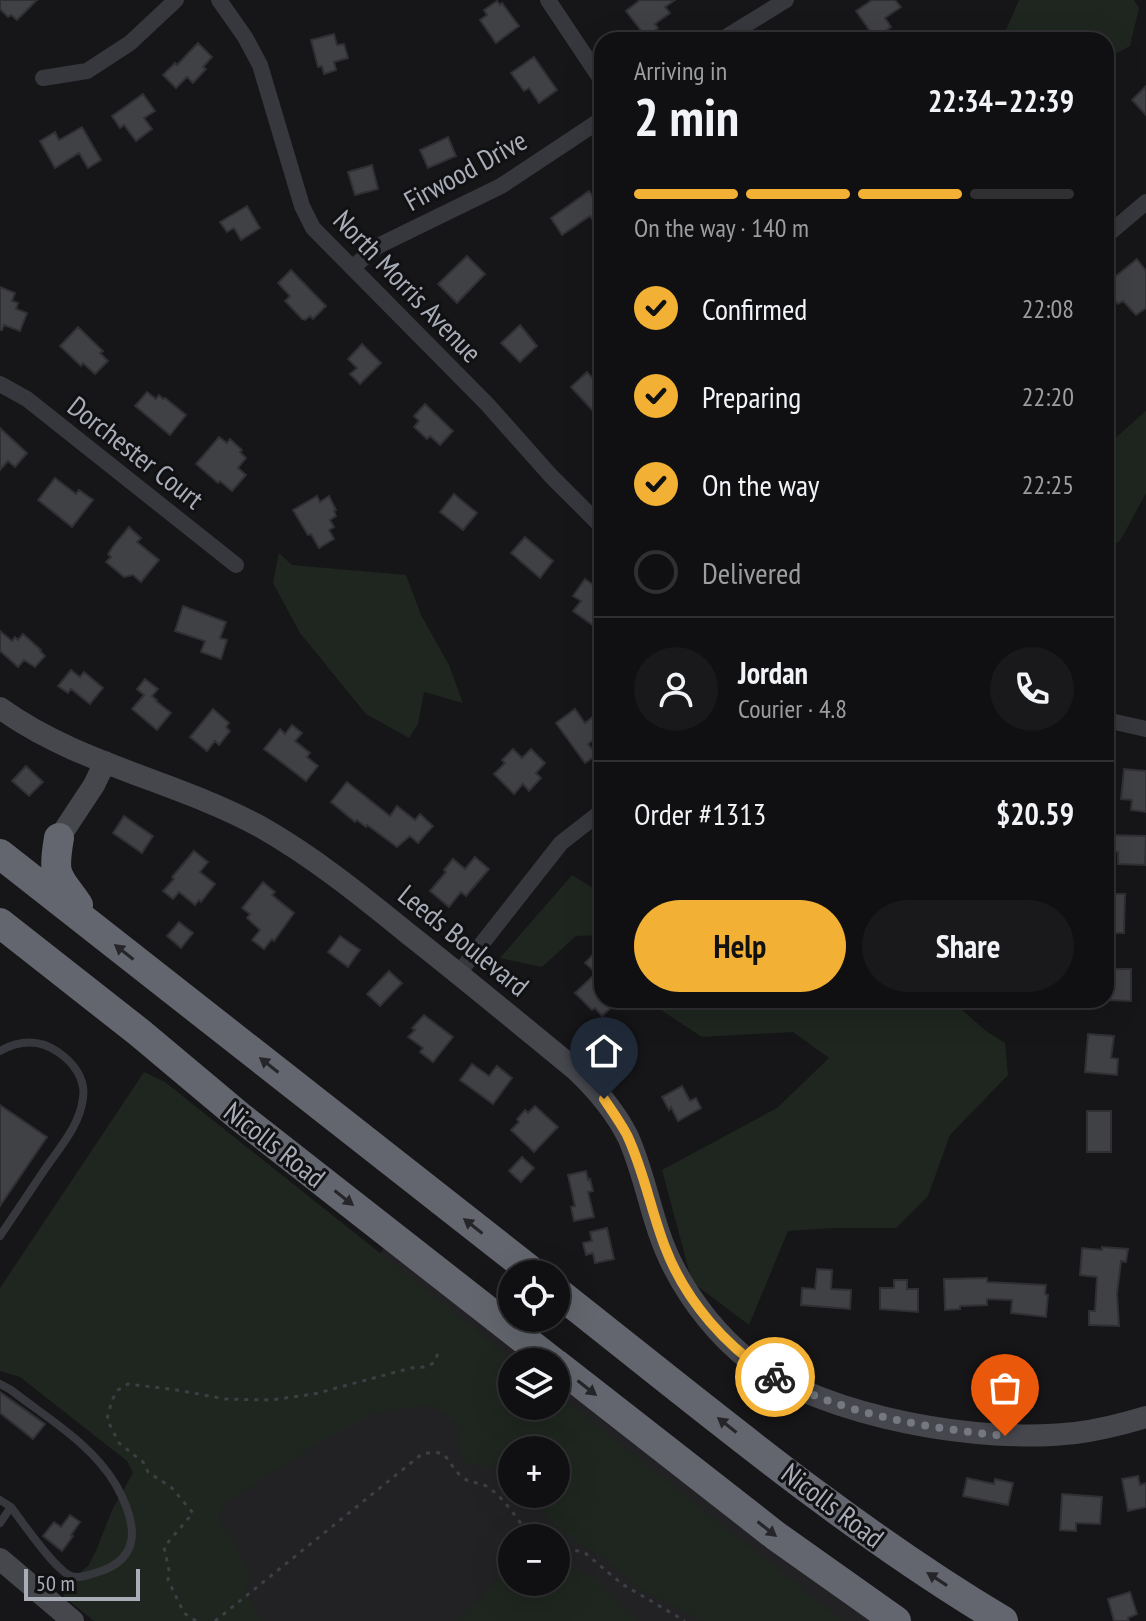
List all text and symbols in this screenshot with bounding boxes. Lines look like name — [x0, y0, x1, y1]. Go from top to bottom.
text: Arriving in — [634, 54, 727, 87]
text: 22:34–22:39 — [928, 81, 1074, 120]
text: 2 min — [634, 83, 739, 150]
street label: Firwood Drive — [397, 121, 533, 219]
street label: North Morris Avenue — [326, 202, 490, 370]
text: On the way · 140 m — [634, 211, 809, 244]
icon: check — [634, 286, 678, 330]
text: Confirmed — [702, 289, 807, 328]
text: 22:08 — [1022, 292, 1074, 325]
icon: check — [634, 374, 678, 418]
text: Preparing — [702, 377, 801, 416]
text: 22:20 — [1022, 380, 1074, 413]
street label: Dorchester Court — [60, 387, 212, 517]
icon: check — [634, 462, 678, 506]
text: On the way — [702, 465, 819, 504]
text: 22:25 — [1022, 468, 1074, 501]
text: Delivered — [702, 553, 801, 592]
button: person — [634, 647, 718, 731]
button: phone — [990, 647, 1074, 731]
text: Jordan — [738, 653, 808, 692]
text: Courier · 4.8 — [738, 692, 847, 725]
text: Order #1313 — [634, 794, 766, 833]
text: $20.59 — [996, 794, 1074, 833]
street label: Leeds Boulevard — [391, 876, 537, 1004]
button: Help — [634, 900, 846, 992]
button: Share — [862, 900, 1074, 992]
one-way arrow — [114, 944, 134, 960]
pin — [570, 1017, 638, 1099]
icon: home — [582, 1029, 626, 1073]
one-way arrow — [259, 1058, 279, 1074]
street label: Nicolls Road — [217, 1093, 333, 1195]
one-way arrow — [334, 1190, 354, 1206]
one-way arrow — [463, 1218, 483, 1234]
map controls — [498, 1260, 570, 1596]
button: locate — [498, 1260, 570, 1332]
courier — [735, 1337, 815, 1417]
button: layers — [498, 1348, 570, 1420]
pin — [971, 1354, 1039, 1436]
icon: bike — [753, 1355, 797, 1399]
icon: bag — [983, 1366, 1027, 1410]
one-way arrow — [577, 1379, 597, 1396]
one-way arrow — [717, 1418, 737, 1434]
button: + — [498, 1436, 570, 1508]
street label: Nicolls Road — [774, 1454, 892, 1556]
one-way arrow — [757, 1520, 777, 1537]
button: − — [498, 1524, 570, 1596]
scale bar — [24, 1565, 140, 1601]
text: 50 m — [36, 1569, 75, 1597]
one-way arrow — [926, 1572, 947, 1587]

